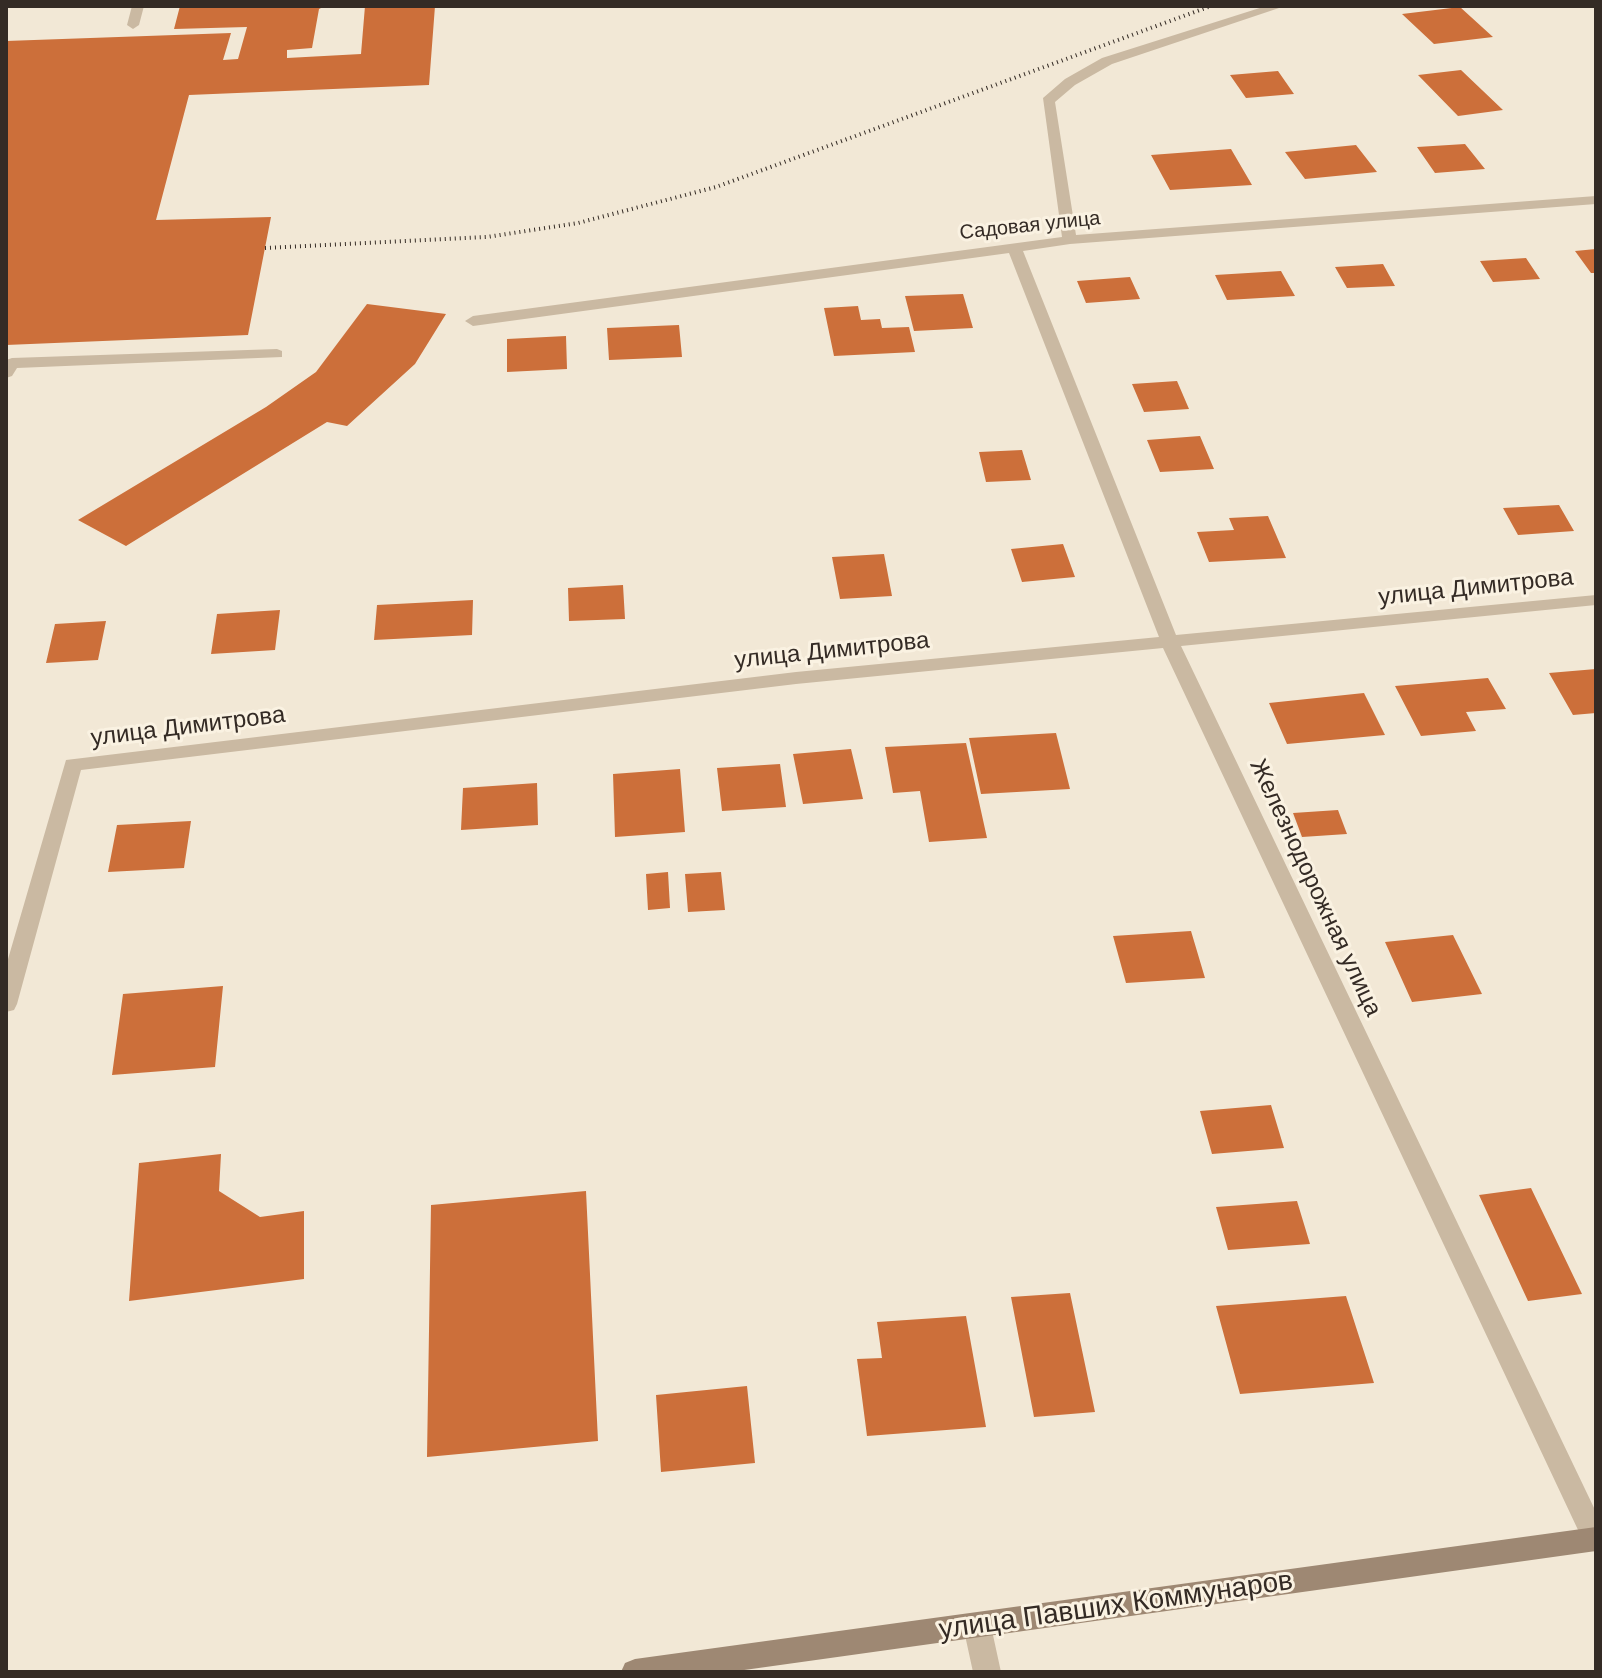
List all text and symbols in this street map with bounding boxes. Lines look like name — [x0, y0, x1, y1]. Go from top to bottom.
street label: Садовая улица — [958, 207, 1102, 245]
street label: улица Димитрова — [1377, 563, 1575, 613]
street label: улица Димитрова — [733, 626, 931, 676]
street label: улица Димитрова — [89, 701, 287, 753]
street label: Железнодорожная улица — [1243, 755, 1387, 1021]
street label: улица Павших Коммунаров — [937, 1565, 1295, 1647]

